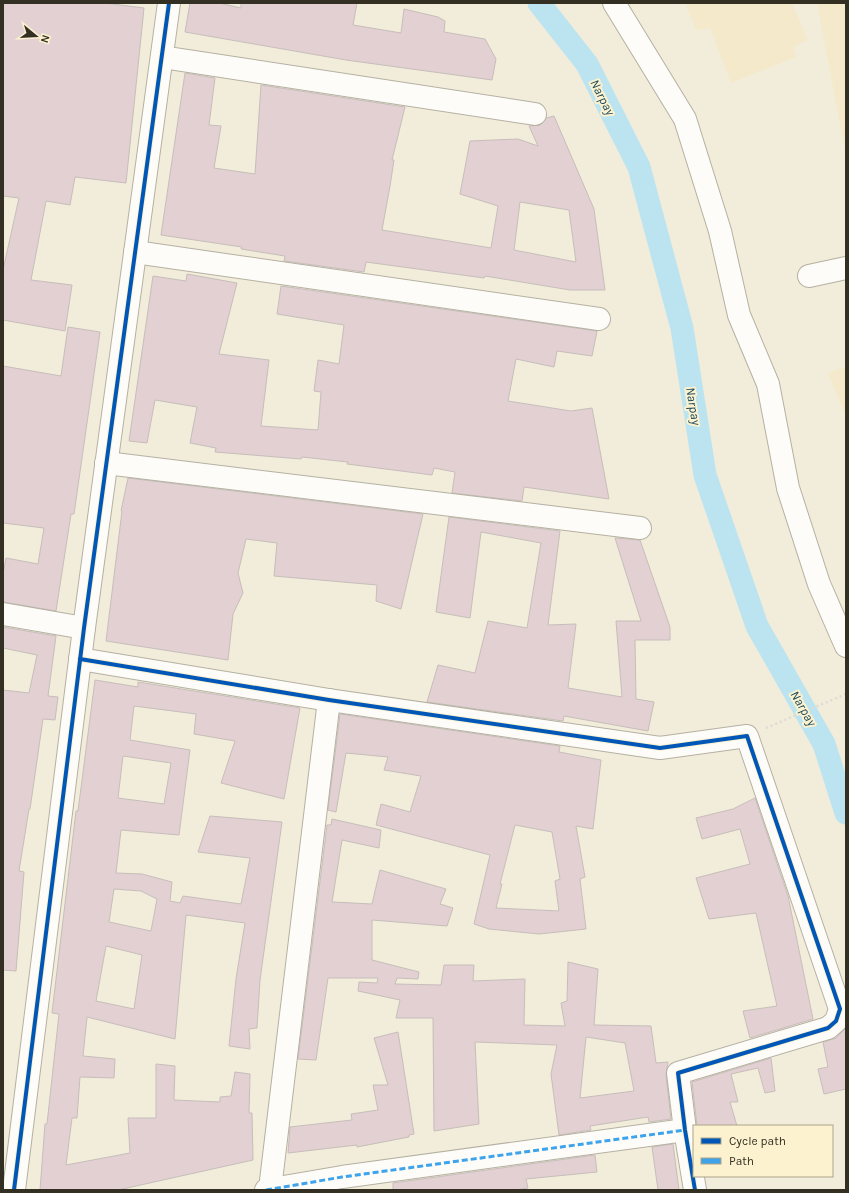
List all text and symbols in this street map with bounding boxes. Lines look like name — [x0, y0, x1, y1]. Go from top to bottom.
north arrow — [16, 16, 56, 56]
text: N — [38, 33, 52, 45]
water label: Narpay — [587, 77, 618, 118]
water label: Narpay — [683, 386, 704, 426]
water label: Narpay — [788, 688, 820, 729]
legend — [693, 1125, 833, 1177]
text: Cycle path — [729, 1134, 786, 1148]
text: Path — [729, 1154, 754, 1168]

